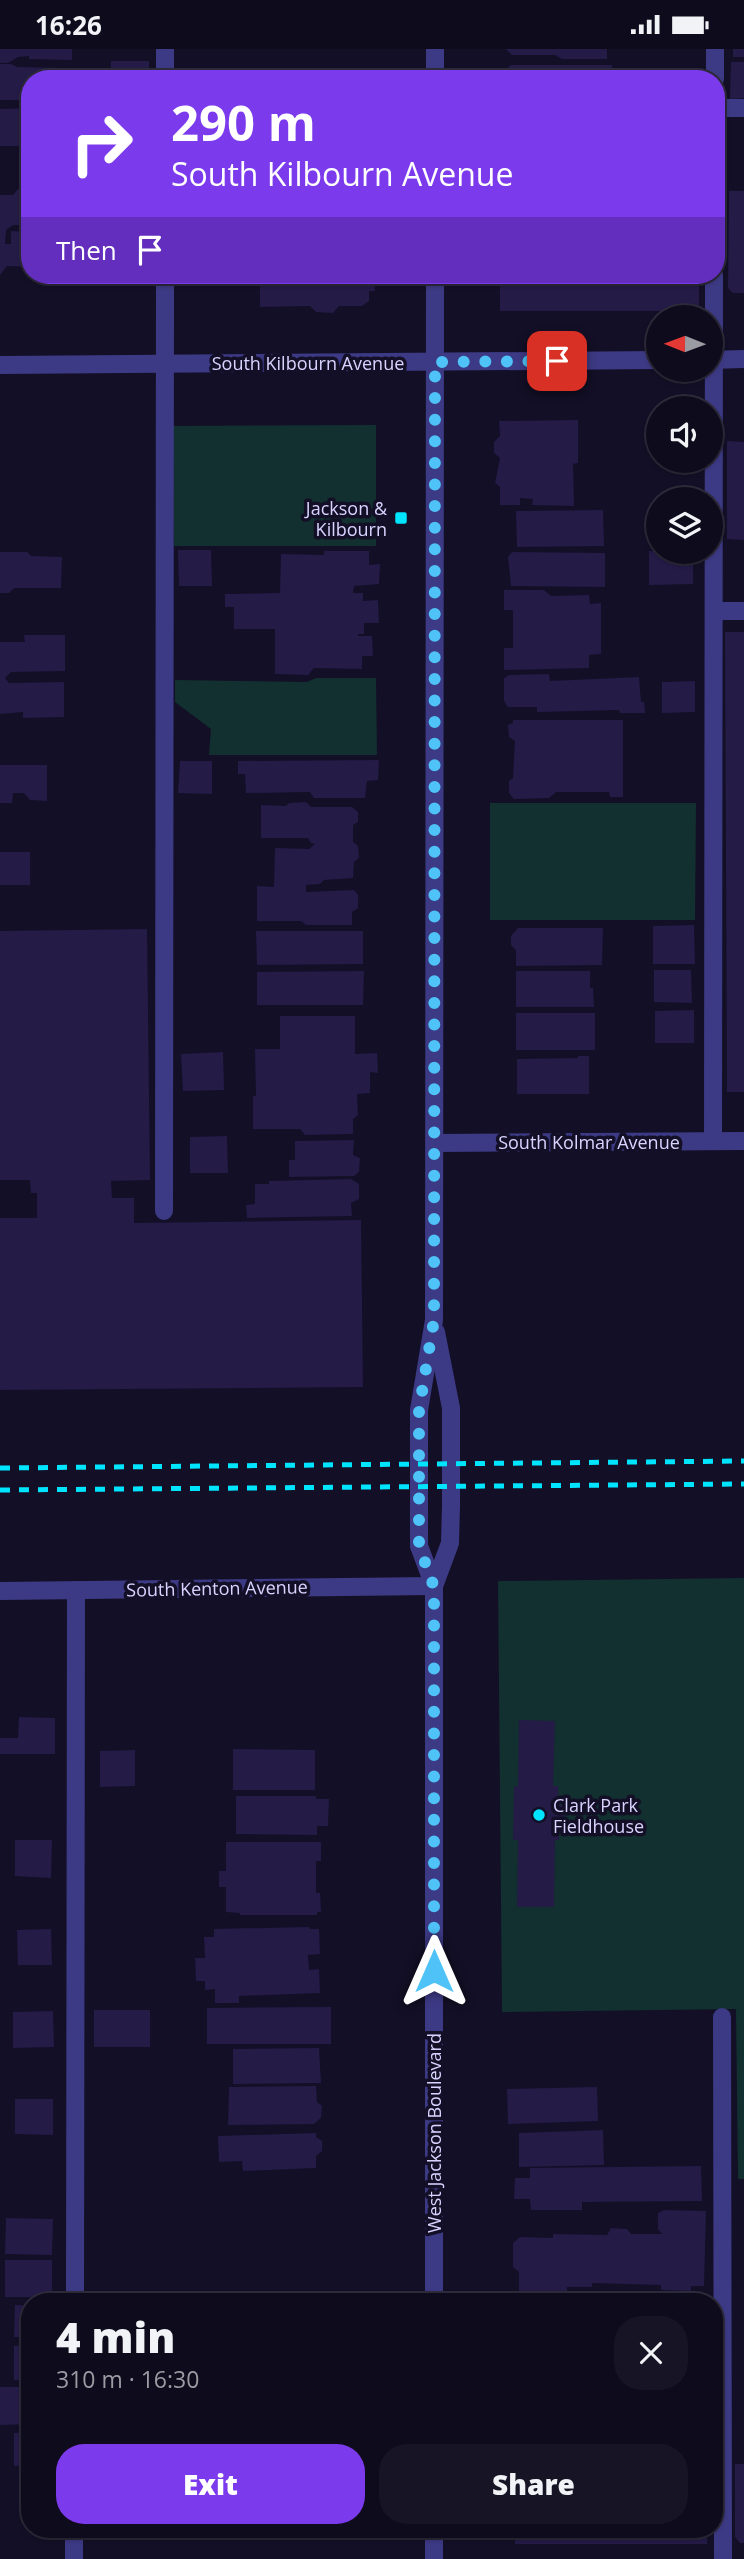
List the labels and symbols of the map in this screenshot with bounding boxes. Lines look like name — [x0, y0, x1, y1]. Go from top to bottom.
north arrow — [646, 305, 723, 381]
pin — [527, 331, 587, 391]
street label: South Kilbourn Avenue — [212, 351, 404, 375]
place label: Jackson & Kilbourn — [304, 496, 388, 541]
marker: Jackson & Kilbourn — [393, 510, 409, 526]
street label: South Kolmar Avenue — [498, 1130, 680, 1154]
street label: South Kenton Avenue — [126, 1574, 308, 1602]
place label: Clark Park Fieldhouse — [553, 1793, 644, 1838]
marker: Clark Park Fieldhouse — [531, 1807, 547, 1823]
position arrow — [397, 1934, 471, 2008]
street label: West Jackson Boulevard — [422, 2033, 446, 2233]

